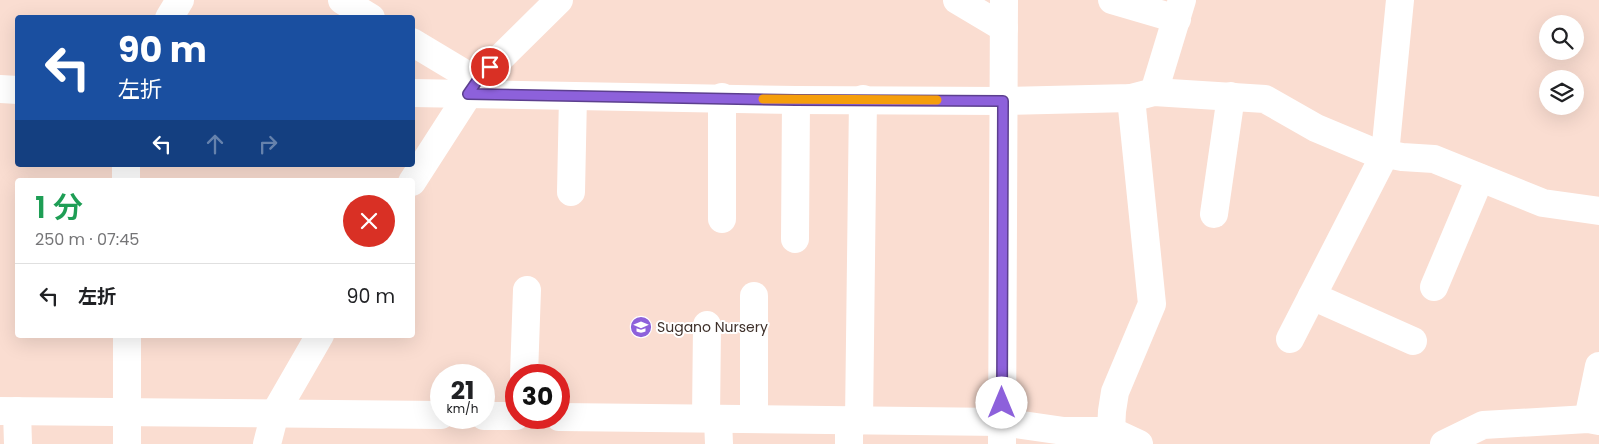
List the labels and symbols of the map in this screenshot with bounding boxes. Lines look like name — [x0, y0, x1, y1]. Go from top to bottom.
pin — [469, 46, 511, 88]
school or university icon: Sugano Nursery — [629, 315, 653, 339]
place label: Sugano Nursery — [657, 317, 768, 337]
speed limit sign: 30 — [505, 364, 570, 429]
position arrow — [975, 376, 1027, 428]

